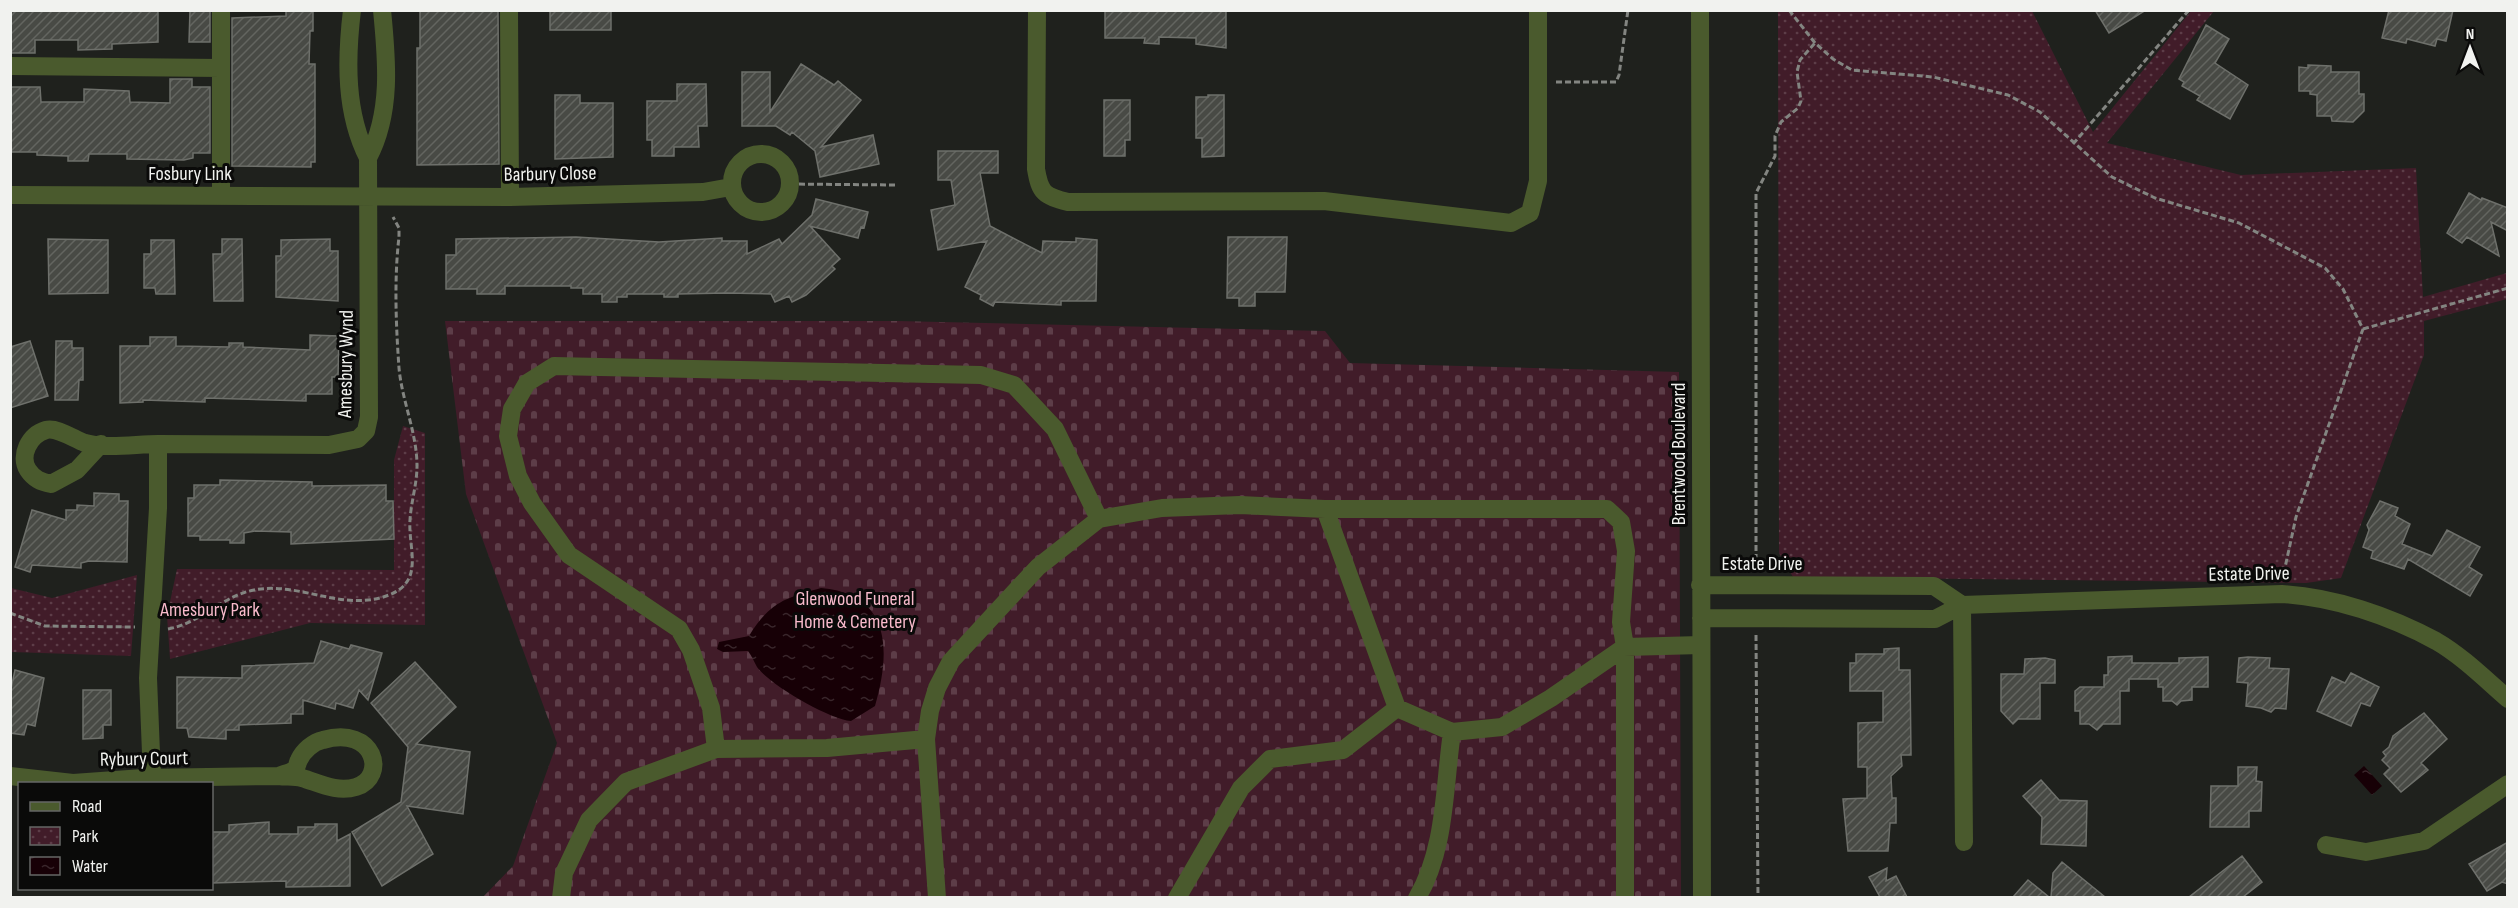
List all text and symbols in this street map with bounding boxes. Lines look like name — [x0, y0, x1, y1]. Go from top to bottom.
north arrow — [2440, 18, 2500, 78]
text: N — [2466, 25, 2474, 44]
street label: Barbury Close — [503, 161, 597, 187]
street label: Fosbury Link — [148, 162, 232, 186]
street label: Amesbury Wynd — [333, 310, 359, 419]
street label: Brentwood Boulevard — [1667, 383, 1691, 525]
street label: Estate Drive — [1721, 552, 1803, 576]
street label: Estate Drive — [2208, 561, 2290, 587]
park label: Glenwood Funeral Home & Cemetery — [794, 587, 916, 634]
park label: Amesbury Park — [159, 598, 260, 622]
street label: Rybury Court — [100, 746, 188, 772]
legend — [18, 782, 213, 890]
text: Road — [72, 796, 102, 817]
text: Park — [72, 826, 98, 847]
text: Water — [72, 856, 108, 877]

